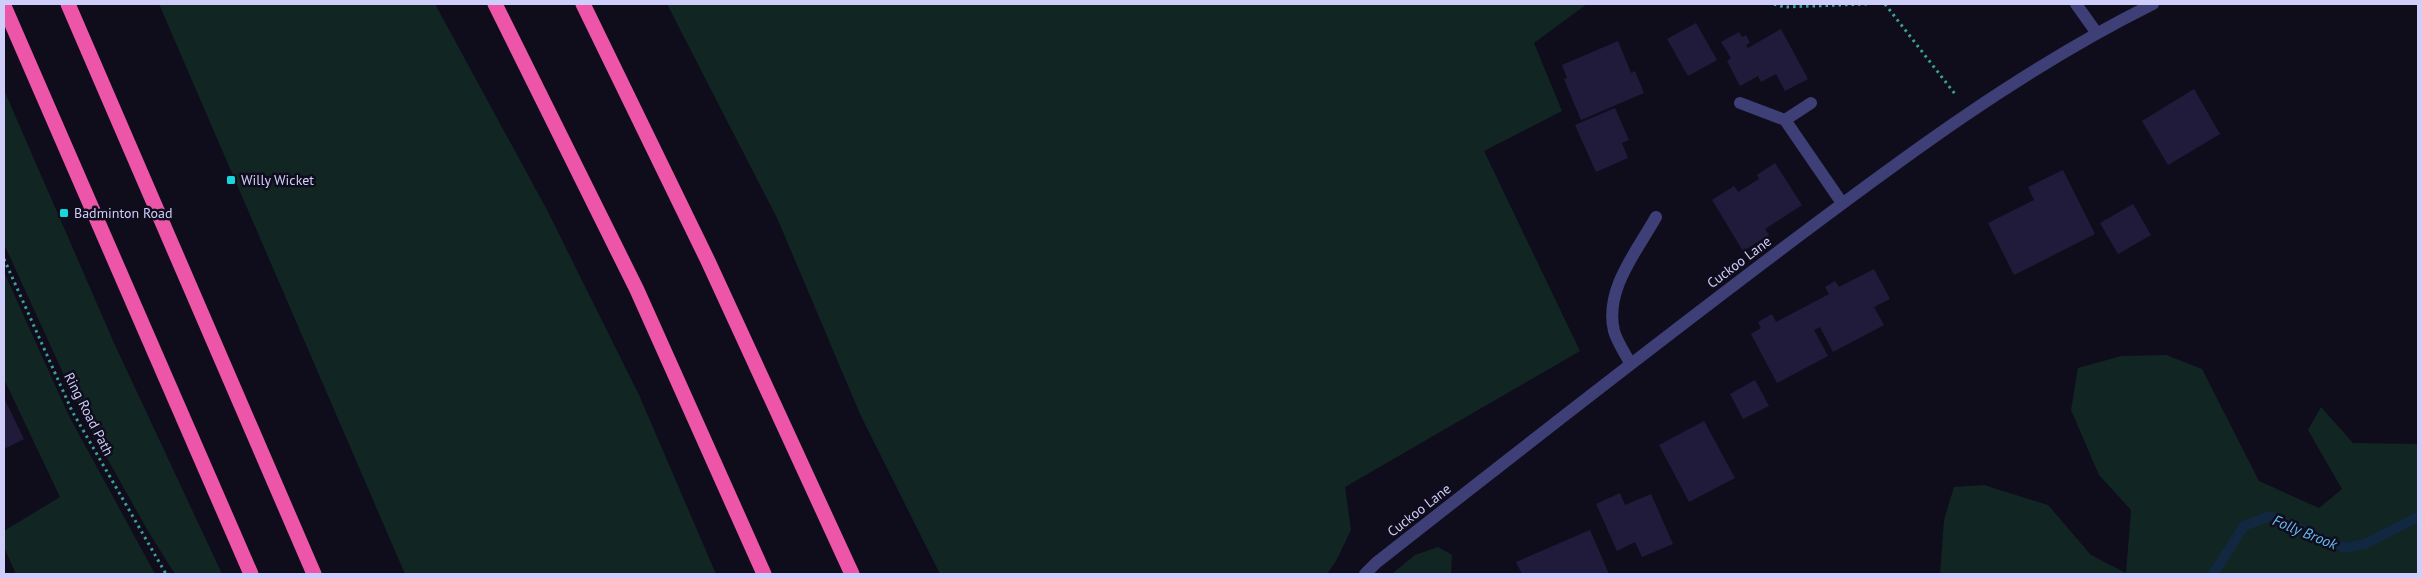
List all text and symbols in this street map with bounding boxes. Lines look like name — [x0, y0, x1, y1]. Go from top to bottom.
place label: Willy Wicket — [241, 171, 314, 189]
marker: Willy Wicket — [225, 174, 237, 186]
place label: Badminton Road — [74, 204, 173, 222]
marker: Badminton Road — [58, 207, 70, 219]
street label: Cuckoo Lane — [1703, 232, 1775, 292]
street label: Ring Road Path — [60, 369, 118, 459]
street label: Cuckoo Lane — [1384, 480, 1454, 540]
water label: Folly Brook — [2270, 510, 2341, 554]

